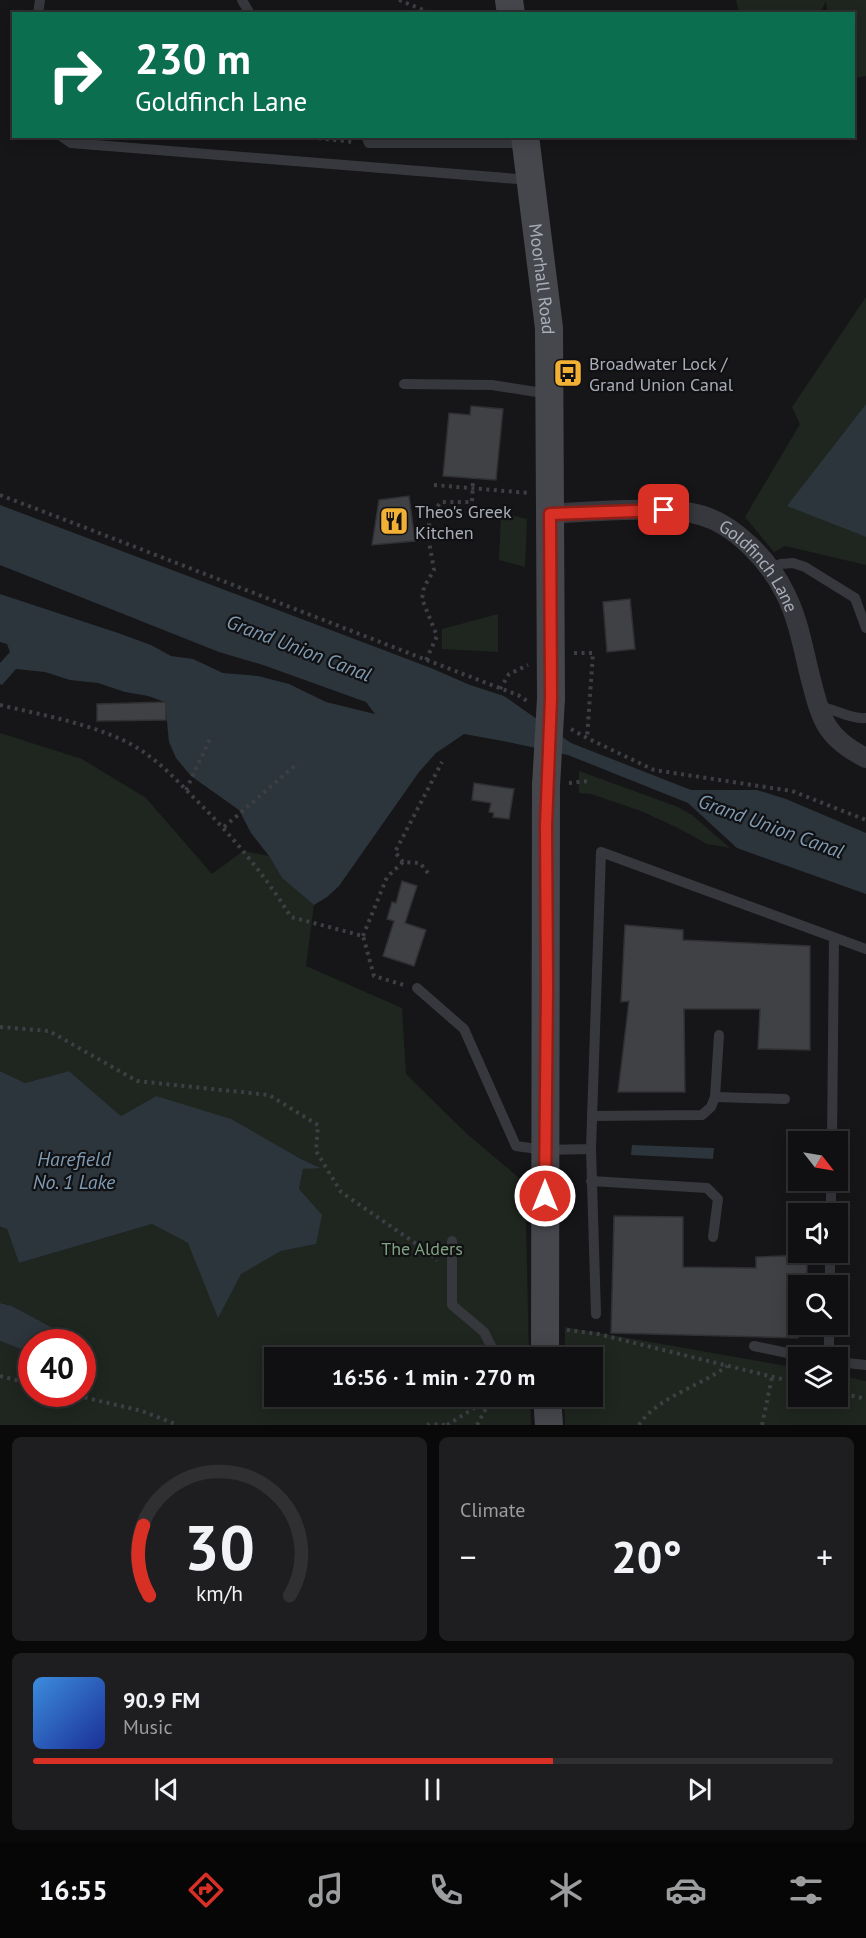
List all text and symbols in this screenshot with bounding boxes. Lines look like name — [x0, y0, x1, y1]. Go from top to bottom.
text: 230 m — [135, 31, 251, 86]
icon: right — [36, 36, 114, 114]
text: Goldfinch Lane — [135, 84, 307, 118]
street label: Moorhall Road — [525, 222, 561, 335]
place label: Broadwater Lock / Grand Union Canal — [589, 352, 734, 396]
bus stop icon: Broadwater Lock / Grand Union Canal — [552, 357, 584, 389]
pin — [638, 484, 689, 535]
icon: arrive — [647, 493, 680, 526]
place label: Theo's Greek Kitchen — [415, 500, 512, 544]
restaurant icon: Theo's Greek Kitchen — [378, 505, 410, 537]
street label: Goldfinch Lane — [715, 514, 804, 615]
water label: Grand Union Canal — [223, 608, 376, 688]
water label: Grand Union Canal — [695, 788, 848, 865]
north arrow — [788, 1131, 848, 1191]
map controls — [788, 1131, 848, 1407]
water label: Harefield No. 1 Lake — [33, 1146, 116, 1195]
position arrow — [513, 1164, 577, 1228]
button: sound — [788, 1203, 848, 1263]
park label: The Alders — [381, 1237, 463, 1260]
button: search — [788, 1275, 848, 1335]
speed limit sign: 40 — [18, 1329, 96, 1407]
button: layers — [788, 1347, 848, 1407]
text: 16:56 · 1 min · 270 m — [332, 1363, 535, 1391]
text: Climate — [460, 1497, 526, 1523]
text: 30 — [184, 1506, 255, 1587]
text: 20° — [611, 1527, 682, 1585]
text: − — [460, 1535, 477, 1578]
text: + — [816, 1535, 833, 1578]
text: km/h — [196, 1579, 243, 1607]
text: 90.9 FM — [123, 1686, 200, 1714]
text: Music — [123, 1714, 172, 1740]
icon: previous — [150, 1773, 183, 1806]
icon: pause — [416, 1773, 449, 1806]
icon: next — [683, 1773, 716, 1806]
icon: directions — [185, 1869, 227, 1911]
icon: music — [305, 1869, 347, 1911]
icon: phone — [425, 1869, 467, 1911]
icon: climate — [545, 1869, 587, 1911]
icon: car — [665, 1869, 707, 1911]
icon: filters — [785, 1869, 827, 1911]
text: 16:55 — [39, 1873, 107, 1907]

